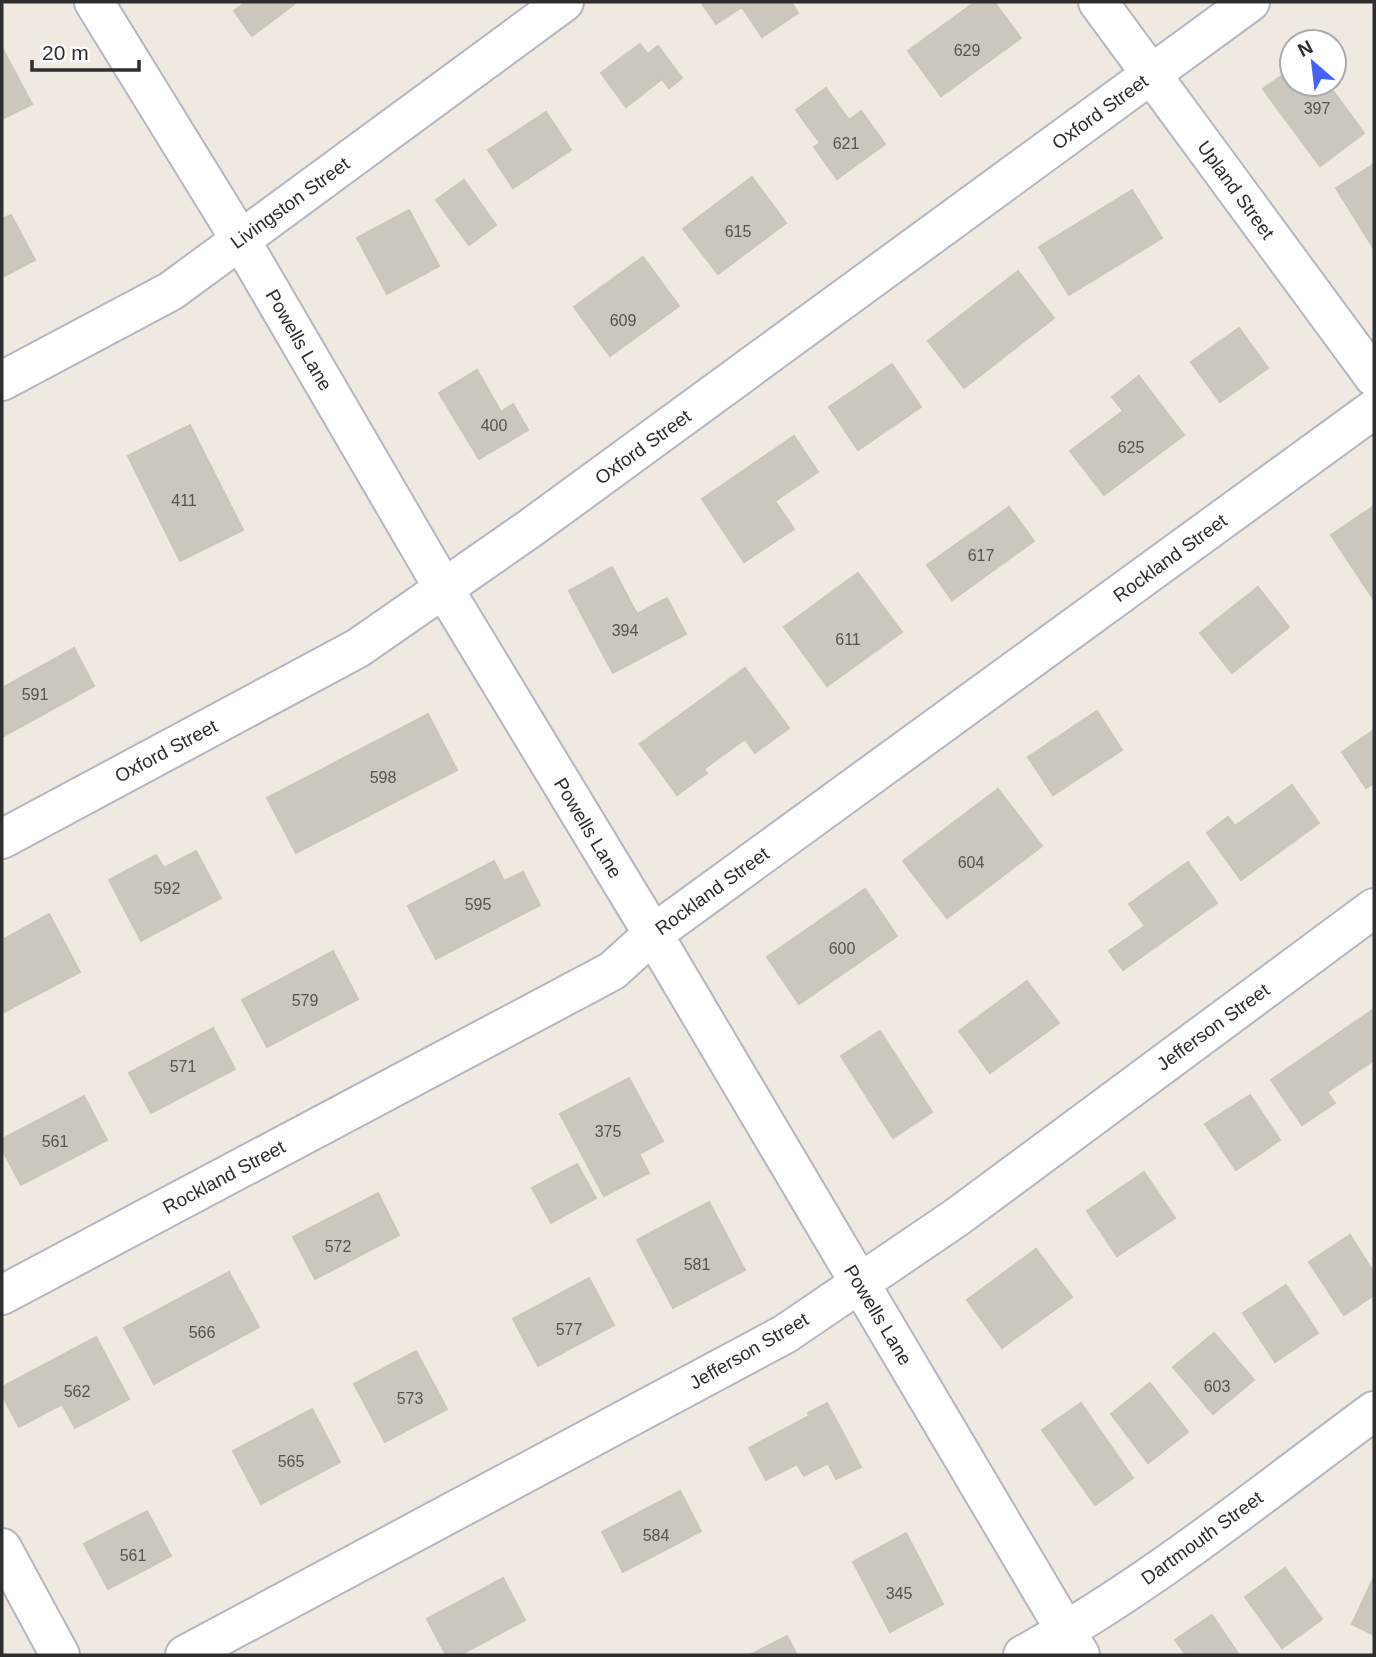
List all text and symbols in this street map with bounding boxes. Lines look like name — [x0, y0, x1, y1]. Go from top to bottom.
scale bar — [32, 28, 138, 72]
north arrow — [1278, 28, 1348, 98]
text: N — [1294, 36, 1316, 61]
text: 20 m — [42, 41, 89, 64]
house number: 629 — [954, 42, 980, 59]
street label: Oxford Street — [1048, 70, 1152, 154]
house number: 397 — [1304, 100, 1330, 117]
house number: 621 — [833, 135, 859, 152]
street label: Upland Street — [1193, 137, 1279, 244]
street label: Livingston Street — [227, 152, 354, 253]
house number: 615 — [725, 223, 751, 240]
street label: Powells Lane — [262, 286, 336, 394]
house number: 609 — [610, 312, 636, 329]
street label: Oxford Street — [591, 405, 695, 489]
house number: 400 — [481, 417, 507, 434]
house number: 625 — [1118, 439, 1144, 456]
house number: 411 — [171, 492, 197, 509]
street label: Rockland Street — [1109, 509, 1231, 606]
house number: 617 — [968, 547, 994, 564]
house number: 394 — [612, 622, 638, 639]
house number: 611 — [835, 631, 861, 648]
house number: 591 — [22, 686, 48, 703]
street label: Oxford Street — [111, 715, 221, 787]
house number: 598 — [370, 769, 396, 786]
street label: Powells Lane — [550, 774, 626, 882]
street label: Rockland Street — [651, 842, 773, 939]
house number: 604 — [958, 854, 984, 871]
house number: 592 — [154, 880, 180, 897]
house number: 595 — [465, 896, 491, 913]
house number: 600 — [829, 940, 855, 957]
street label: Jefferson Street — [1153, 979, 1274, 1075]
house number: 579 — [292, 992, 318, 1009]
house number: 571 — [170, 1058, 196, 1075]
house number: 375 — [595, 1123, 621, 1140]
house number: 561 — [42, 1133, 68, 1150]
street label: Rockland Street — [159, 1136, 289, 1218]
house number: 572 — [325, 1238, 351, 1255]
house number: 581 — [684, 1256, 710, 1273]
street label: Powells Lane — [840, 1261, 916, 1369]
street label: Jefferson Street — [686, 1308, 813, 1394]
house number: 577 — [556, 1321, 582, 1338]
house number: 566 — [189, 1324, 215, 1341]
house number: 603 — [1204, 1378, 1230, 1395]
house number: 562 — [64, 1383, 90, 1400]
house number: 573 — [397, 1390, 423, 1407]
house number: 565 — [278, 1453, 304, 1470]
street label: Dartmouth Street — [1137, 1487, 1267, 1589]
house number: 584 — [643, 1527, 669, 1544]
house number: 561 — [120, 1547, 146, 1564]
house number: 345 — [886, 1585, 912, 1602]

